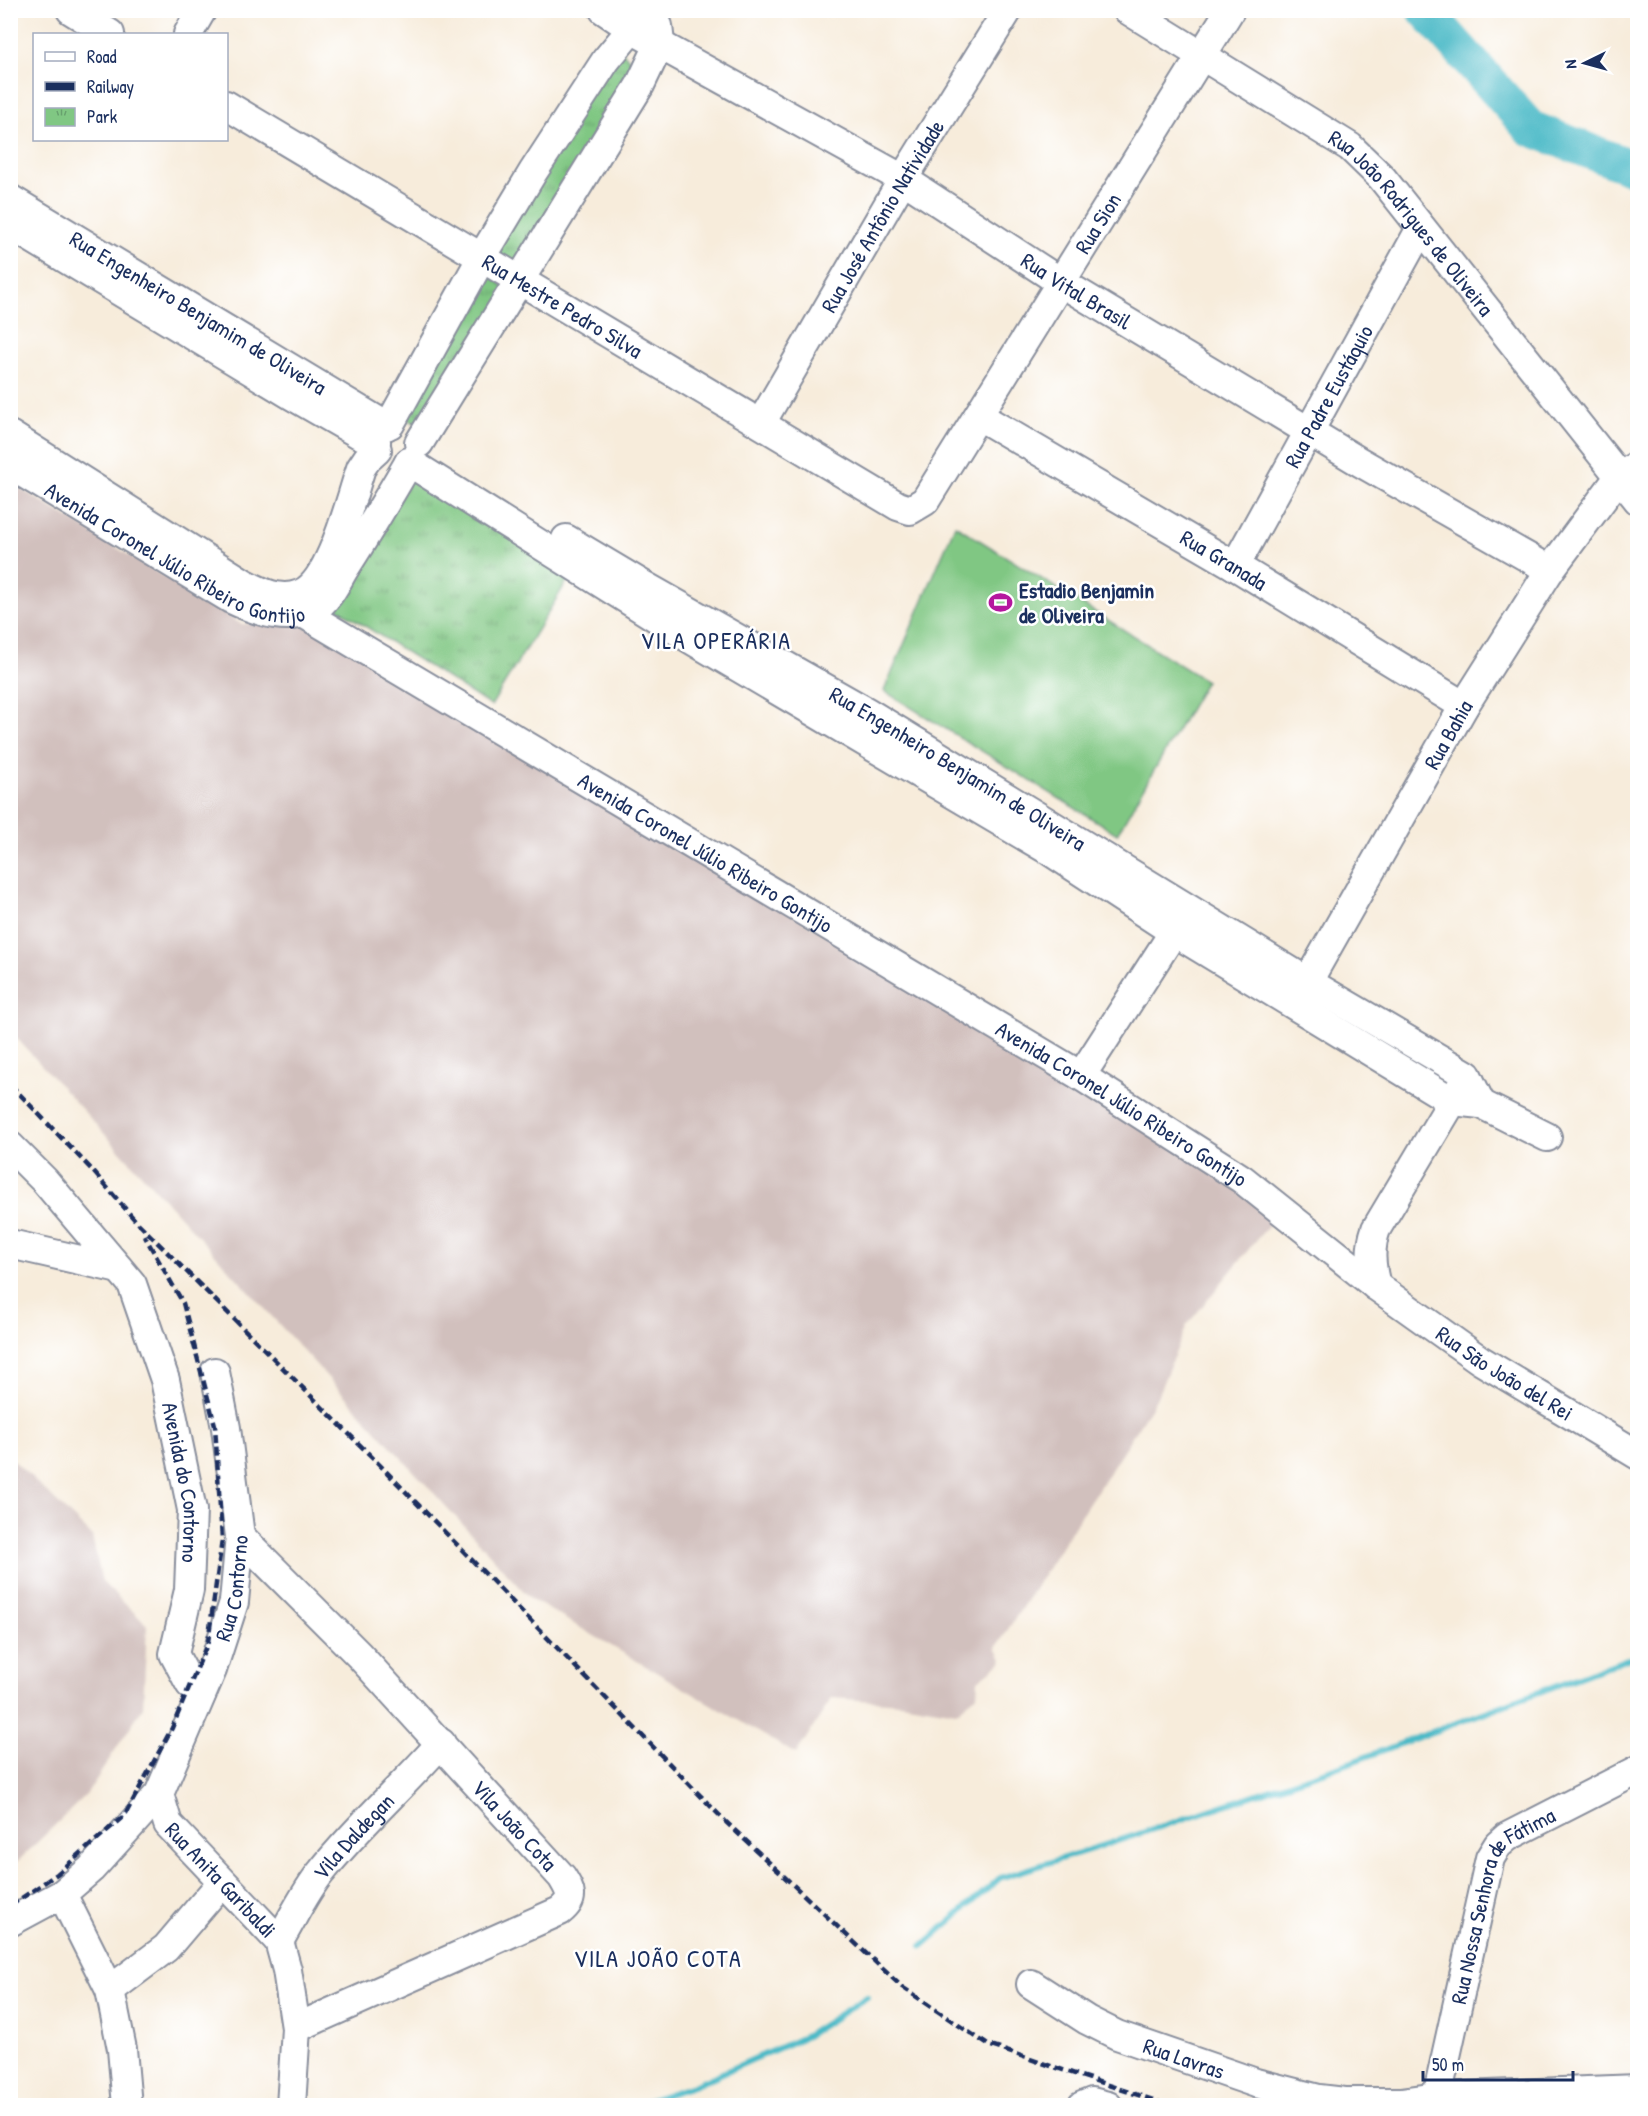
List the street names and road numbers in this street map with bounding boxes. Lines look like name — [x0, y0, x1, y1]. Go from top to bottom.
street label: Rua José Antônio Natividade — [814, 114, 951, 318]
street label: Rua João Rodrigues de Oliveira — [1323, 122, 1501, 322]
street label: Rua Sion — [1067, 187, 1128, 259]
street label: Rua Engenheiro Benjamim de Oliveira — [64, 224, 333, 402]
street label: Rua Vital Brasil — [1015, 245, 1137, 336]
street label: Rua Mestre Pedro Silva — [477, 246, 649, 365]
street label: Rua Padre Eustáquio — [1277, 319, 1380, 473]
street label: Avenida Coronel Júlio Ribeiro Gontijo — [39, 475, 308, 630]
street label: Rua Granada — [1175, 522, 1273, 597]
street label: Rua Engenheiro Benjamim de Oliveira — [824, 679, 1092, 858]
street label: Rua Bahia — [1416, 693, 1480, 774]
street label: Avenida Coronel Júlio Ribeiro Gontijo — [573, 765, 838, 940]
street label: Avenida Coronel Júlio Ribeiro Gontijo — [990, 1014, 1253, 1194]
street label: Rua São João del Rei — [1430, 1318, 1579, 1428]
street label: Avenida do Contorno — [155, 1399, 207, 1563]
street label: Rua Contorno — [207, 1534, 255, 1645]
street label: Vila João Cota — [465, 1773, 564, 1878]
street label: Vila Daldegan — [306, 1786, 401, 1886]
street label: Rua Nossa Senhora de Fátima — [1443, 1800, 1560, 2007]
street label: Rua Anita Garibaldi — [159, 1815, 283, 1944]
street label: Rua Lavras — [1140, 2030, 1228, 2086]

